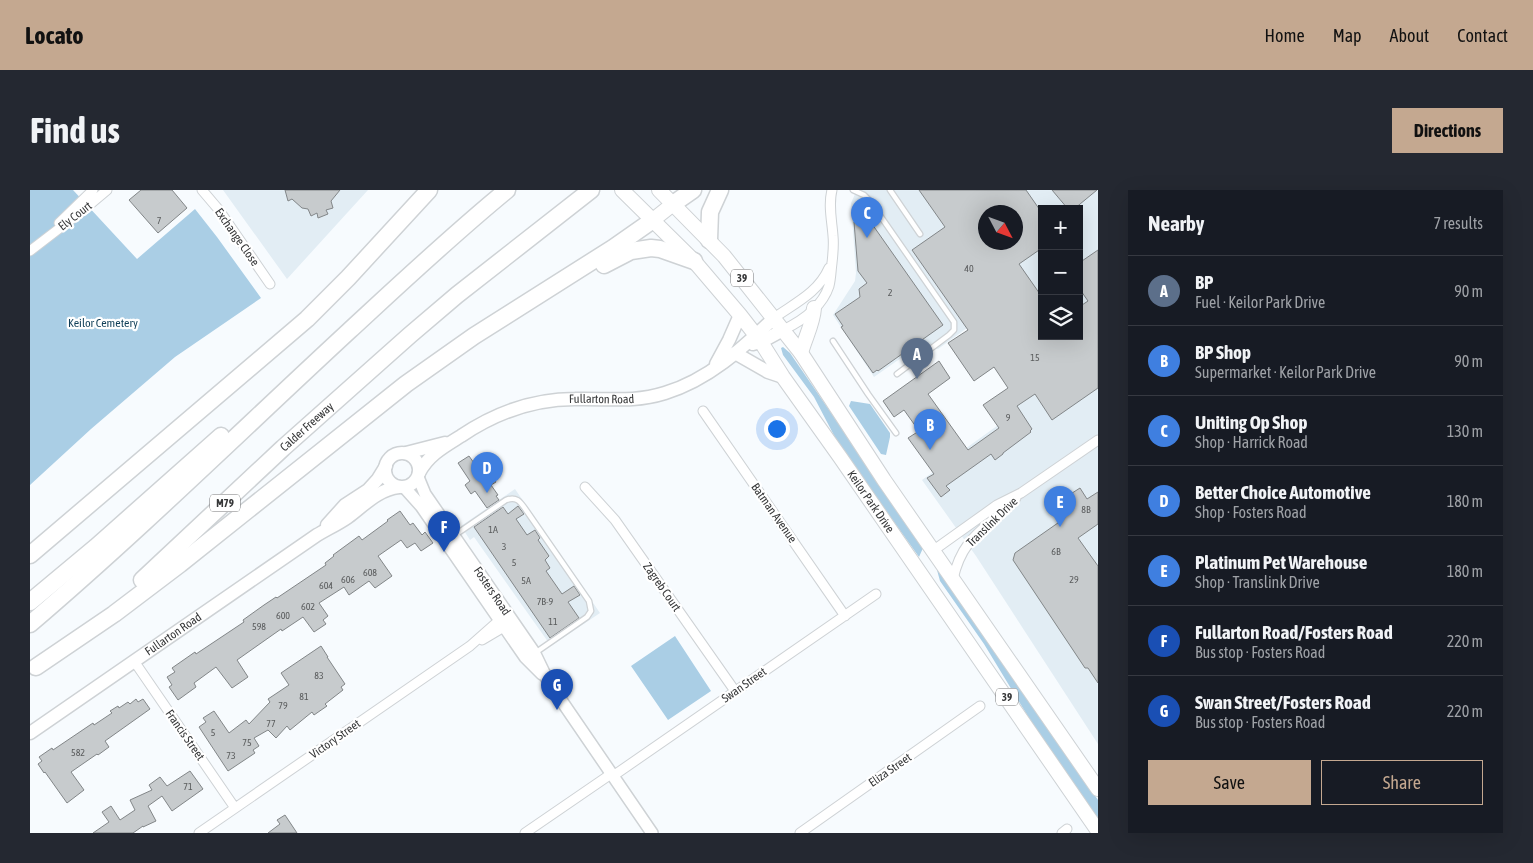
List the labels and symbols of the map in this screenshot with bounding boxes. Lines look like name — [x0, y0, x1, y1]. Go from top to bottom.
pin: C — [851, 197, 883, 238]
street label: Ely Court — [56, 198, 95, 233]
street label: Exchange Close — [212, 205, 262, 269]
north arrow — [978, 205, 1023, 250]
house number: 7 — [157, 215, 162, 226]
house number: 40 — [964, 263, 974, 274]
road number: 39 — [731, 270, 753, 286]
house number: 2 — [888, 287, 893, 298]
park label: Keilor Cemetery — [68, 316, 138, 330]
pin: A — [901, 338, 933, 379]
house number: 15 — [1030, 352, 1040, 363]
street label: Fullarton Road — [569, 392, 635, 406]
street label: Calder Freeway — [277, 399, 336, 454]
pin: B — [914, 409, 946, 450]
house number: 9 — [1006, 412, 1011, 423]
your location — [764, 416, 790, 442]
pin: D — [471, 452, 503, 493]
street label: Keilor Park Drive — [844, 468, 897, 536]
street label: Batman Avenue — [748, 480, 800, 546]
pin: E — [1044, 486, 1076, 527]
road number: M79 — [210, 494, 240, 512]
street label: Translink Drive — [964, 494, 1020, 550]
house number: 8B — [1081, 504, 1091, 515]
pin: F — [428, 511, 460, 552]
house number: 1A — [488, 524, 498, 535]
house number: 3 — [502, 541, 507, 552]
house number: 6B — [1051, 546, 1061, 557]
house number: 5 — [512, 557, 517, 568]
street label: Zagreb Court — [640, 560, 684, 614]
street label: Fosters Road — [471, 564, 513, 618]
house number: 608 — [363, 567, 377, 578]
house number: 606 — [341, 574, 355, 585]
house number: 29 — [1069, 574, 1079, 585]
house number: 5A — [521, 575, 531, 586]
house number: 604 — [319, 580, 333, 591]
house number: 7B-9 — [537, 596, 554, 607]
house number: 602 — [301, 601, 315, 612]
street label: Fullarton Road — [142, 610, 204, 659]
house number: 600 — [276, 610, 290, 621]
house number: 11 — [548, 616, 558, 627]
house number: 598 — [252, 621, 266, 632]
street label: Swan Street — [719, 664, 769, 705]
pin: G — [541, 669, 573, 710]
house number: 83 — [314, 670, 324, 681]
road number: 39 — [996, 688, 1018, 706]
house number: 81 — [299, 691, 309, 702]
house number: 79 — [278, 700, 288, 711]
street label: Francis Street — [162, 707, 208, 763]
street label: Victory Street — [307, 716, 363, 762]
house number: 77 — [266, 718, 276, 729]
house number: 5 — [211, 727, 216, 738]
house number: 75 — [242, 737, 252, 748]
house number: 582 — [71, 747, 85, 758]
house number: 73 — [226, 750, 236, 761]
street label: Eliza Street — [866, 750, 914, 790]
house number: 71 — [183, 781, 193, 792]

